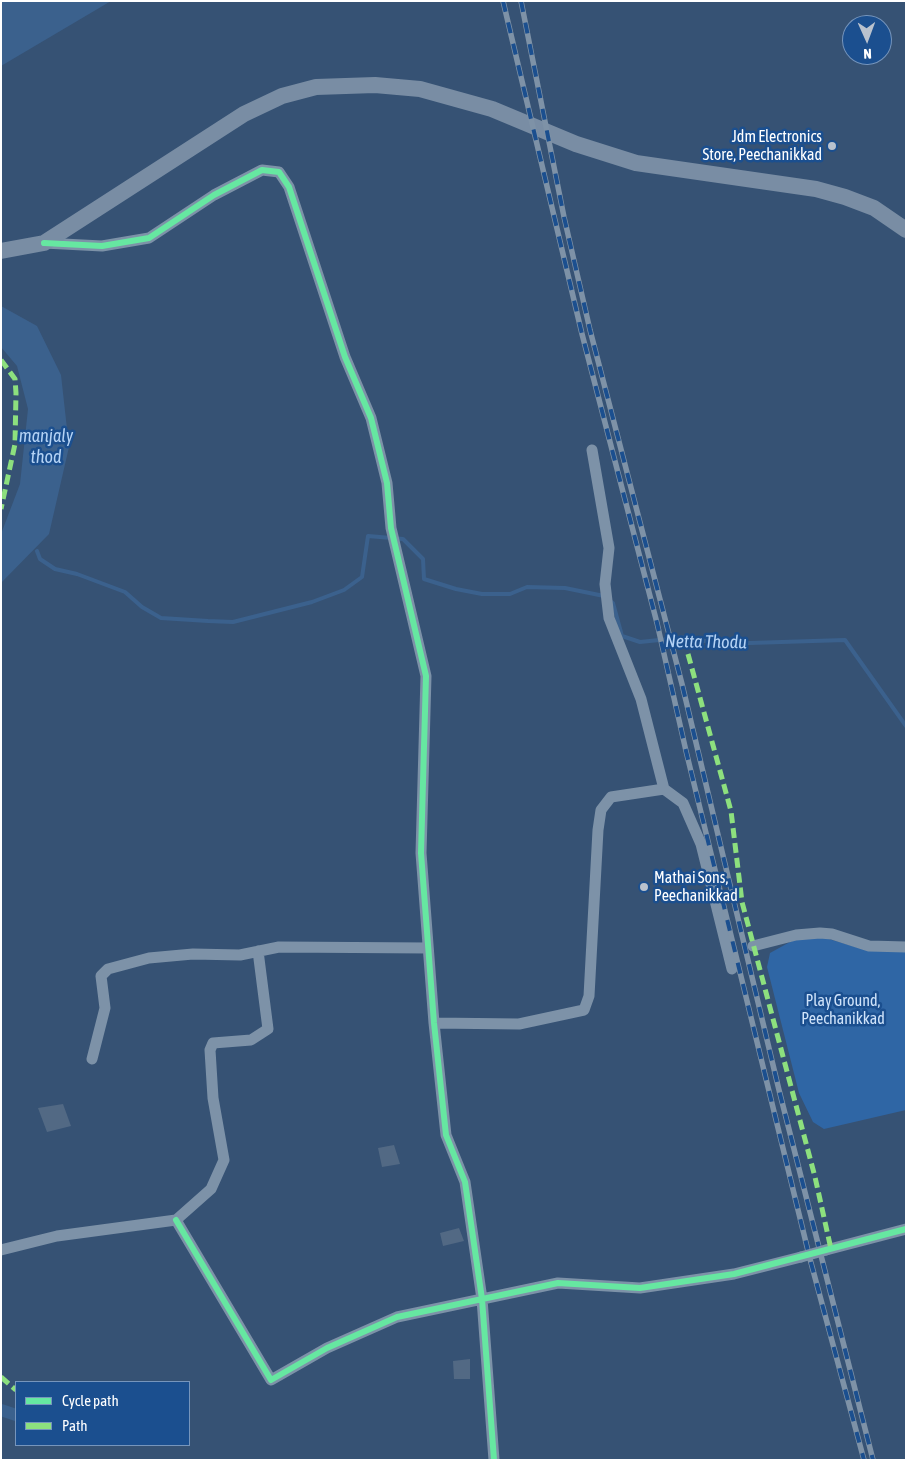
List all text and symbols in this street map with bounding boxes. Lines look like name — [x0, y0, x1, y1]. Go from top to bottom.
north arrow — [842, 15, 892, 65]
text: N — [863, 46, 872, 62]
place label: Jdm Electronics Store, Peechanikkad — [703, 127, 822, 165]
marker: Jdm Electronics Store, Peechanikkad — [826, 140, 838, 152]
water label: manjaly thod — [19, 425, 73, 468]
water label: Netta Thodu — [665, 630, 747, 654]
place label: Mathai Sons, Peechanikkad — [654, 868, 738, 906]
marker: Mathai Sons, Peechanikkad — [638, 881, 650, 893]
park label: Play Ground, Peechanikkad — [801, 991, 885, 1029]
legend — [15, 1381, 190, 1446]
text: Cycle path — [62, 1392, 119, 1409]
text: Path — [62, 1417, 88, 1434]

